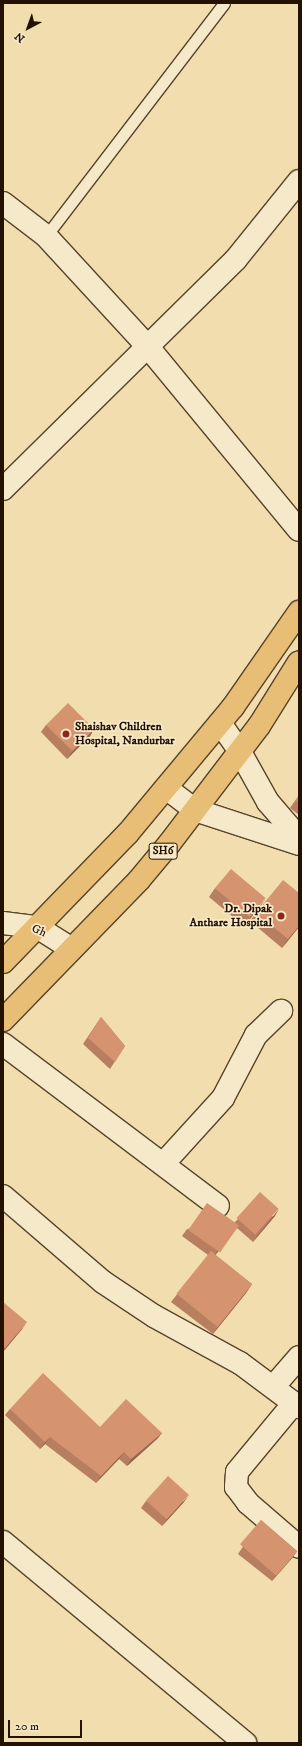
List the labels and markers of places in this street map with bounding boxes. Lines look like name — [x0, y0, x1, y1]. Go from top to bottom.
place label: Shaishav Children Hospital, Nandurbar — [75, 720, 175, 748]
marker: Shaishav Children Hospital, Nandurbar — [60, 728, 72, 740]
place label: Dr. Dipak Anthare Hospital — [190, 902, 272, 930]
marker: Dr. Dipak Anthare Hospital — [275, 910, 287, 922]

